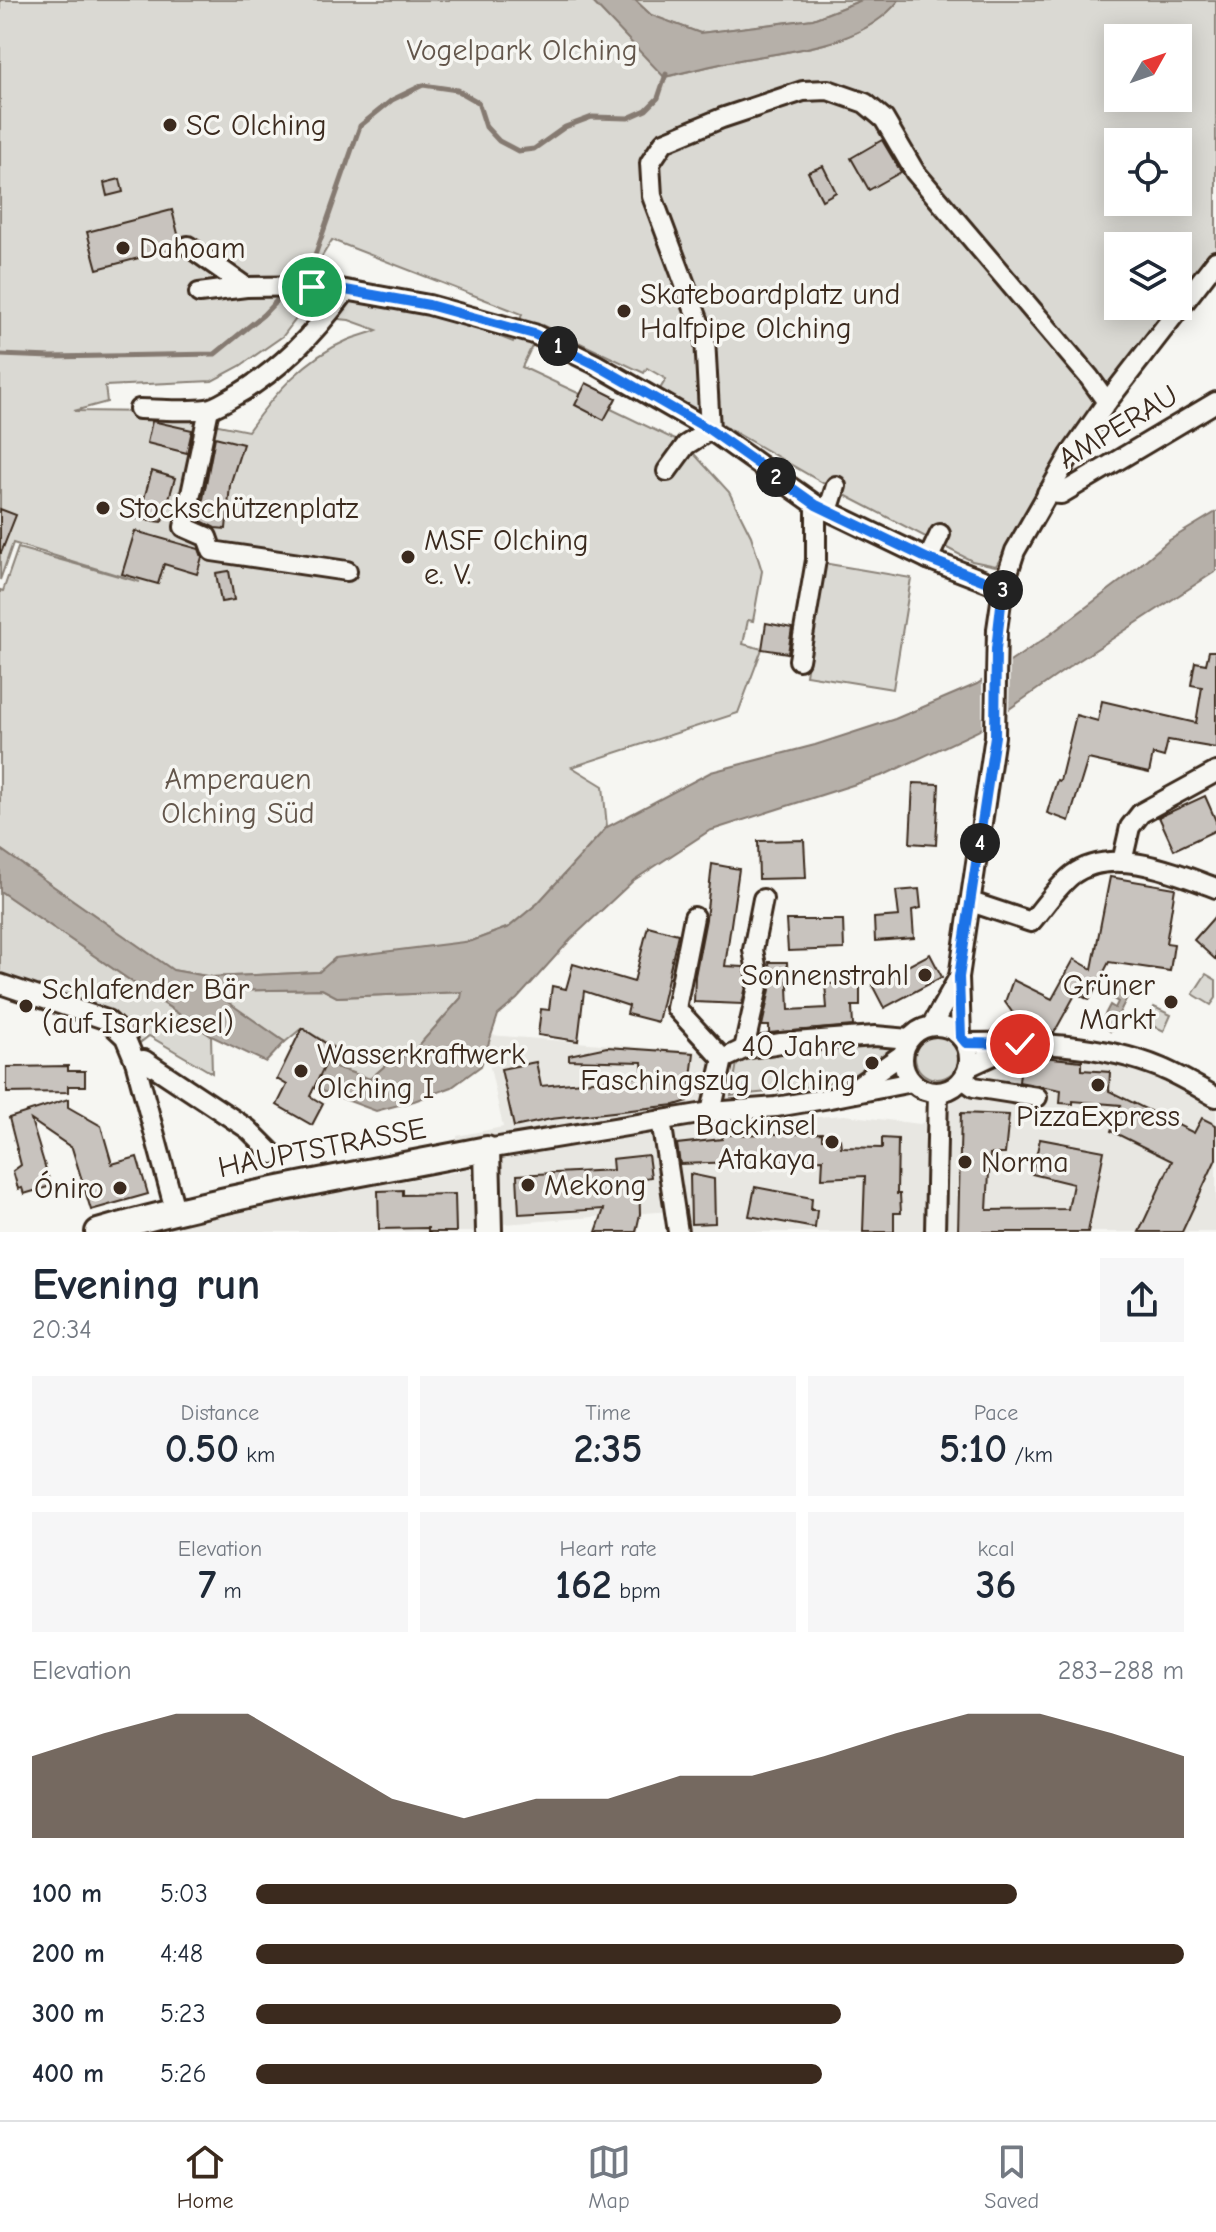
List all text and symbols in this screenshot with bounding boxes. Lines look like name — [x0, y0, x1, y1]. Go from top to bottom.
north arrow — [1104, 24, 1192, 112]
map controls — [1104, 24, 1192, 320]
park label: Vogelpark Olching — [406, 33, 638, 68]
place label: SC Olching — [186, 108, 327, 143]
marker: SC Olching — [161, 116, 179, 134]
button: locate — [1104, 128, 1192, 216]
place label: Dahoam — [139, 231, 246, 266]
button: layers — [1104, 232, 1192, 320]
marker: Dahoam — [114, 239, 132, 257]
pin — [278, 253, 346, 321]
icon: arrive — [290, 265, 334, 309]
place label: Skateboardplatz und Halfpipe Olching — [640, 277, 900, 346]
marker: Skateboardplatz und Halfpipe Olching — [615, 302, 633, 320]
pin: 1 — [538, 326, 578, 366]
text: 1 — [554, 333, 562, 359]
street label: AMPERAU — [1052, 378, 1184, 476]
pin: 2 — [756, 457, 796, 497]
text: 2 — [771, 464, 781, 490]
place label: Stockschützenplatz — [119, 491, 359, 526]
marker: Stockschützenplatz — [94, 499, 112, 517]
place label: MSF Olching e. V. — [424, 523, 589, 592]
marker: MSF Olching e. V. — [399, 548, 417, 566]
pin: 3 — [983, 570, 1023, 610]
text: 3 — [998, 577, 1008, 603]
park label: Amperauen Olching Süd — [161, 762, 315, 831]
pin: 4 — [960, 823, 1000, 863]
text: 4 — [975, 830, 985, 856]
place label: Sonnenstrahl — [741, 958, 909, 993]
marker: Sonnenstrahl — [916, 966, 934, 984]
place label: Grüner Markt — [1063, 968, 1156, 1037]
place label: Schlafender Bär (auf Isarkiesel) — [42, 972, 250, 1041]
marker: Grüner Markt — [1162, 993, 1180, 1011]
marker: Schlafender Bär (auf Isarkiesel) — [17, 997, 35, 1015]
pin — [986, 1010, 1054, 1078]
icon: check — [998, 1022, 1042, 1066]
place label: 40 Jahre Faschingszug Olching — [580, 1029, 856, 1098]
place label: Wasserkraftwerk Olching I — [317, 1037, 526, 1106]
marker: 40 Jahre Faschingszug Olching — [863, 1054, 881, 1072]
marker: Wasserkraftwerk Olching I — [292, 1062, 310, 1080]
marker: PizzaExpress — [1089, 1076, 1107, 1094]
place label: PizzaExpress — [1016, 1099, 1180, 1134]
place label: Backinsel Atakaya — [696, 1108, 816, 1177]
street label: HAUPTSTRASSE — [215, 1111, 429, 1185]
marker: Backinsel Atakaya — [823, 1133, 841, 1151]
place label: Norma — [981, 1145, 1069, 1180]
marker: Norma — [956, 1153, 974, 1171]
place label: Mekong — [544, 1168, 646, 1203]
place label: Óniro — [34, 1170, 104, 1206]
marker: Mekong — [519, 1176, 537, 1194]
marker: Óniro — [111, 1179, 129, 1197]
button: share — [1100, 1258, 1184, 1342]
text: Evening run — [32, 1259, 260, 1310]
text: 20:34 — [32, 1315, 92, 1345]
text: Distance — [181, 1400, 259, 1426]
text: Time — [585, 1400, 631, 1426]
text: Pace — [974, 1400, 1018, 1426]
text: 0.50 — [165, 1426, 239, 1472]
text: 2:35 — [573, 1426, 643, 1472]
text: 5:10 — [939, 1426, 1007, 1472]
text: km — [239, 1442, 275, 1468]
text: /km — [1007, 1442, 1053, 1468]
text: Elevation — [178, 1536, 262, 1562]
text: Heart rate — [560, 1536, 657, 1562]
text: kcal — [978, 1536, 1014, 1562]
text: 7 — [198, 1562, 216, 1608]
text: 162 — [555, 1562, 612, 1608]
text: 36 — [976, 1562, 1016, 1608]
text: m — [216, 1578, 242, 1604]
text: bpm — [612, 1578, 661, 1604]
text: Elevation — [32, 1656, 132, 1686]
text: 283–288 m — [1058, 1656, 1184, 1686]
text: 100 m — [32, 1879, 102, 1909]
text: 5:03 — [160, 1879, 208, 1909]
text: 200 m — [32, 1939, 105, 1969]
text: 4:48 — [160, 1939, 203, 1969]
text: 300 m — [32, 1999, 105, 2029]
text: 5:23 — [160, 1999, 206, 2029]
text: 400 m — [32, 2059, 104, 2089]
text: 5:26 — [160, 2059, 207, 2089]
tab: Home — [177, 2140, 233, 2214]
tab: Map — [587, 2140, 631, 2214]
tab: Saved — [984, 2140, 1039, 2214]

